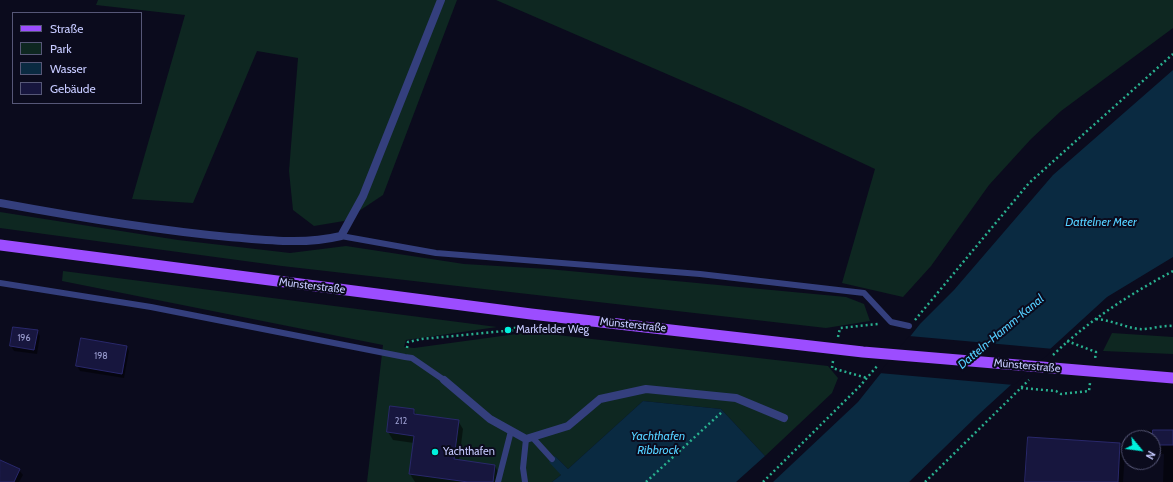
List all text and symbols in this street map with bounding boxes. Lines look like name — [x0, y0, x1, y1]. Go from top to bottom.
legend — [12, 12, 142, 104]
text: Straße — [50, 21, 83, 36]
text: Park — [50, 41, 72, 56]
text: Wasser — [50, 61, 87, 76]
text: Gebäude — [50, 81, 96, 96]
water label: Dattelner Meer — [1065, 215, 1137, 229]
street label: Münsterstraße — [278, 275, 346, 297]
water label: Datteln-Hamm-Kanal — [955, 292, 1047, 372]
street label: Münsterstraße — [599, 315, 667, 335]
place label: Markfelder Weg — [516, 323, 589, 337]
marker: Markfelder Weg — [503, 325, 513, 335]
house number: 196 — [17, 333, 31, 343]
house number: 198 — [94, 351, 108, 361]
street label: Münsterstraße — [993, 357, 1061, 375]
house number: 212 — [395, 416, 407, 426]
water label: Yachthafen Ribbrock — [631, 429, 685, 457]
north arrow — [1121, 430, 1161, 470]
place label: Yachthafen — [443, 445, 495, 459]
marker: Yachthafen — [430, 447, 440, 457]
text: N — [1143, 449, 1159, 462]

